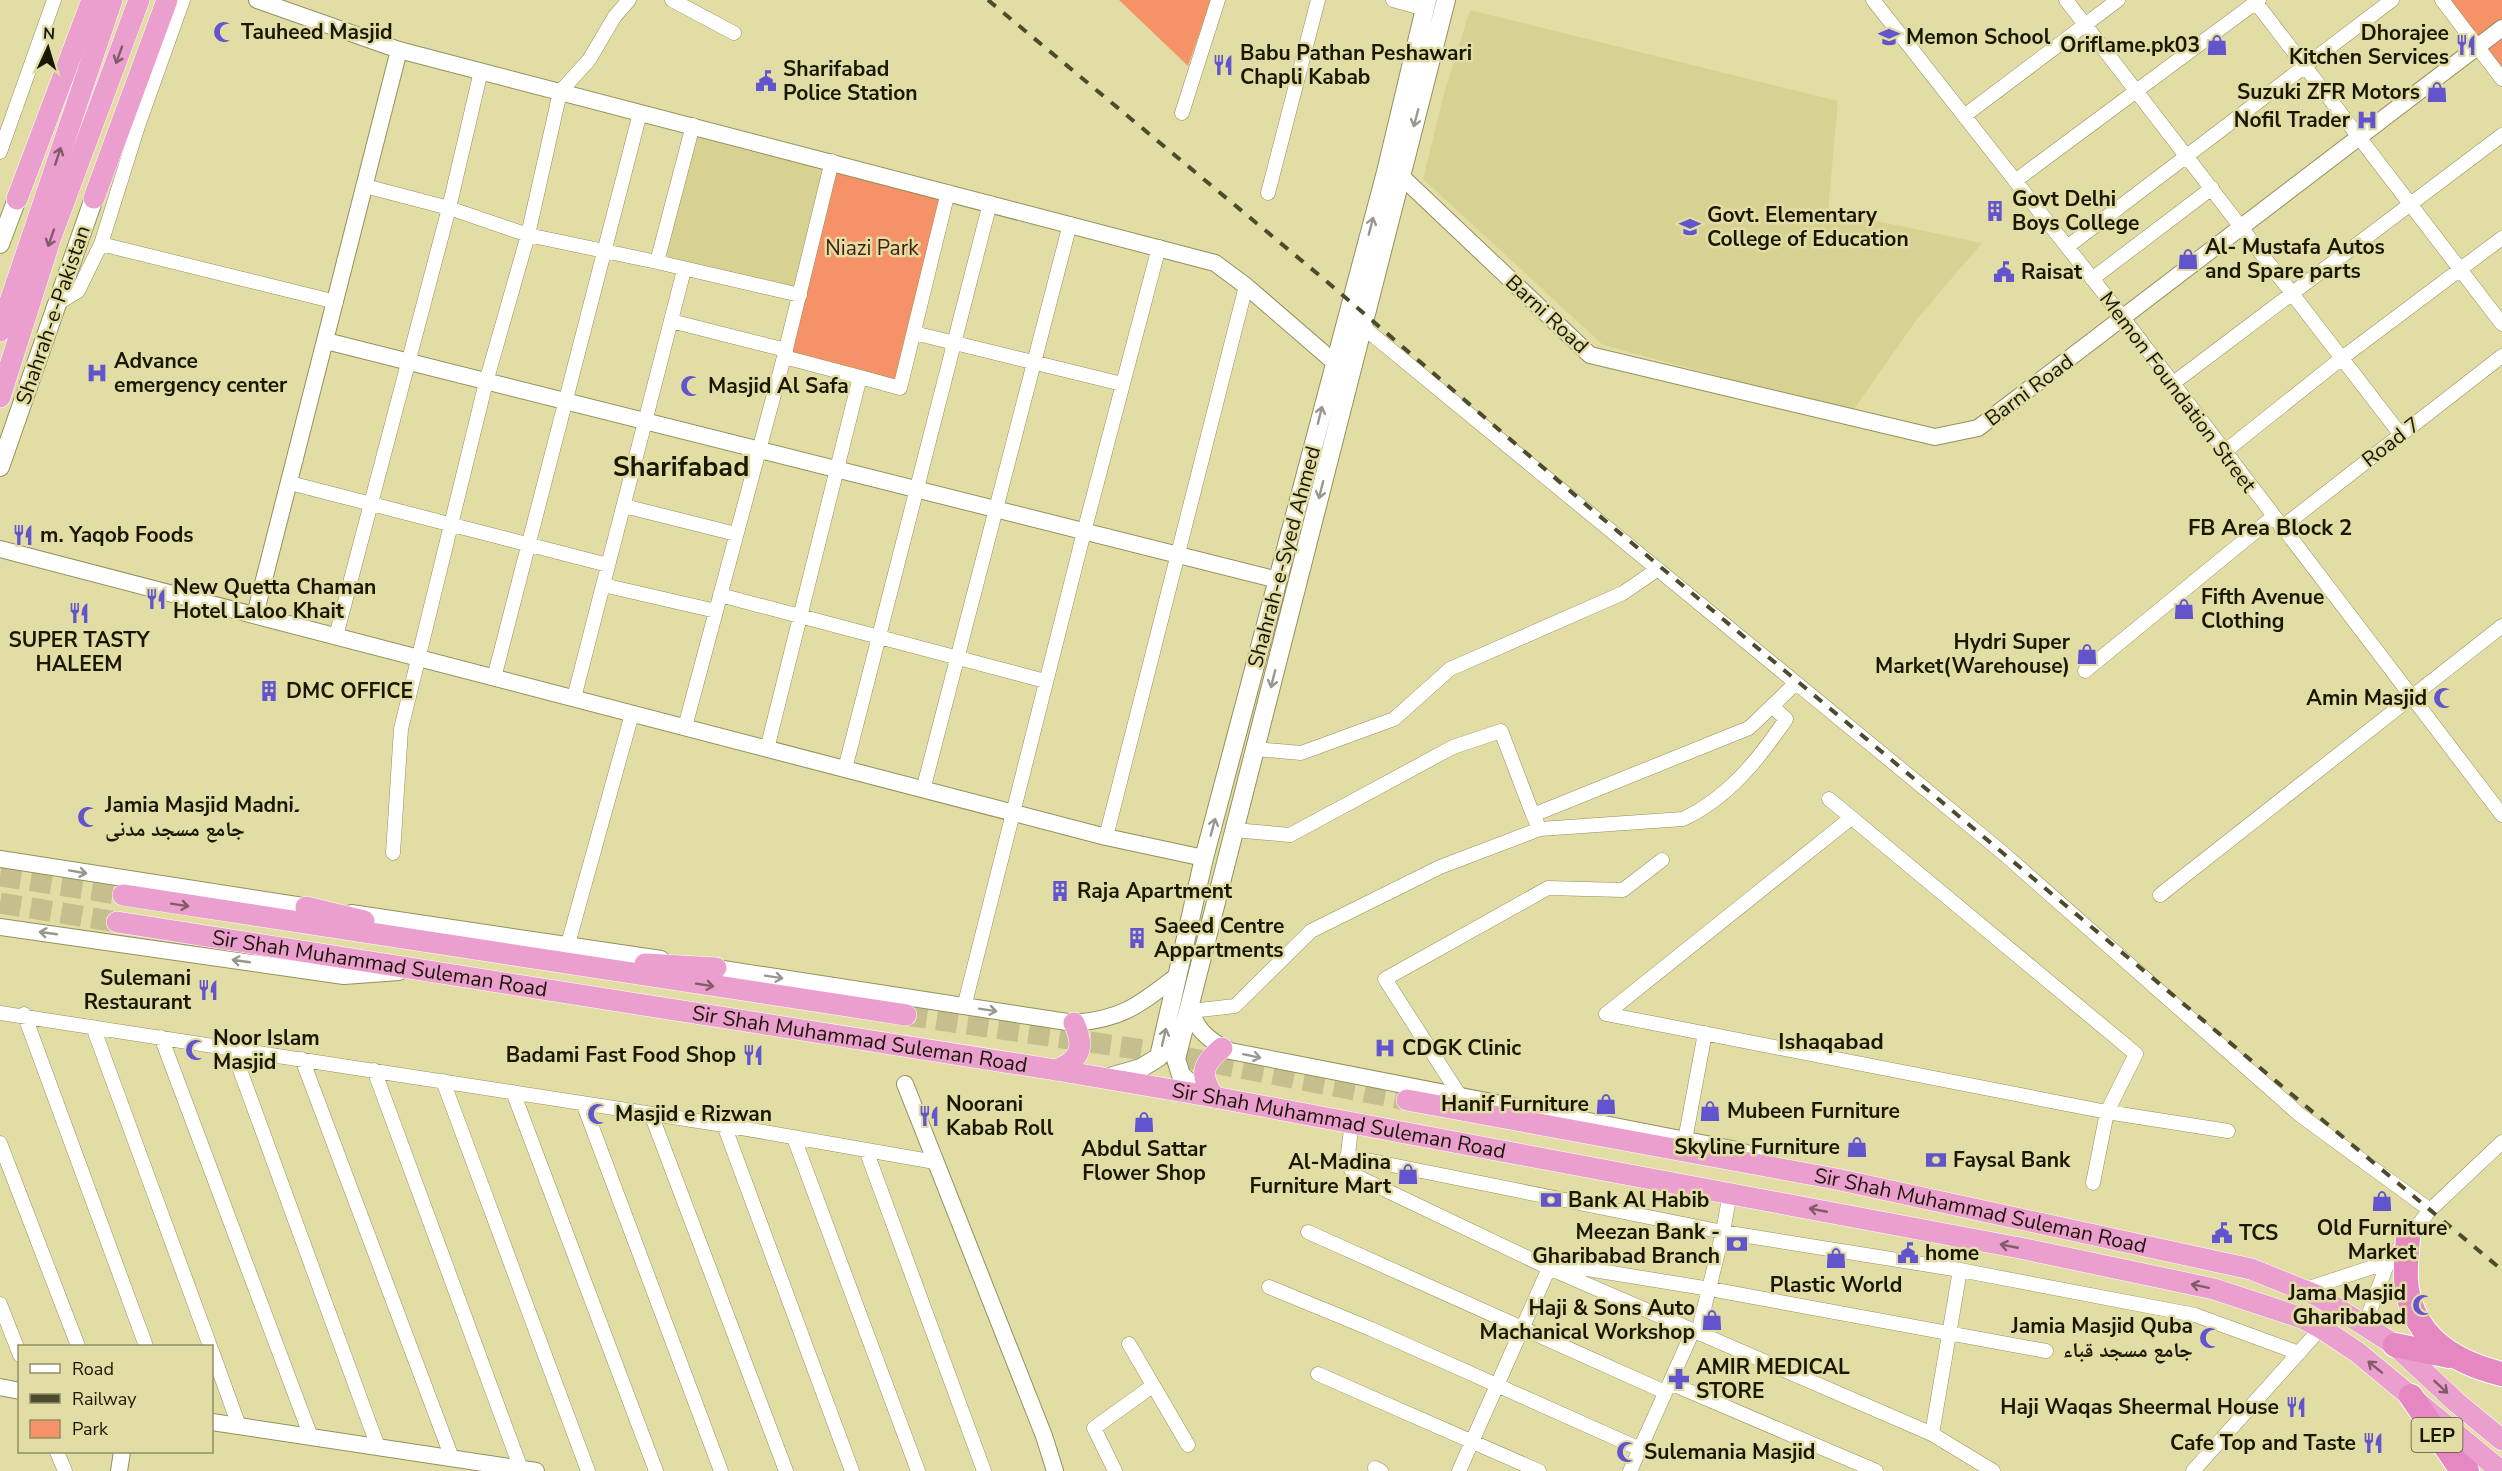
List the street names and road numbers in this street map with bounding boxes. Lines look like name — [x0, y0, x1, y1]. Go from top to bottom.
street label: Shahrah-e-Pakistan — [9, 222, 97, 408]
street label: Barni Road — [1499, 268, 1595, 360]
street label: Memon Foundation Street — [2093, 286, 2263, 499]
street label: Barni Road — [1979, 348, 2079, 432]
street label: Road 7 — [2356, 410, 2426, 474]
street label: Shahrah-e-Syed Ahmed — [1241, 443, 1327, 671]
street label: Sir Shah Muhammad Suleman Road — [210, 923, 549, 1004]
street label: Sir Shah Muhammad Suleman Road — [690, 999, 1029, 1079]
street label: Sir Shah Muhammad Suleman Road — [1170, 1076, 1508, 1165]
street label: Sir Shah Muhammad Suleman Road — [1812, 1161, 2149, 1260]
road number: LEP — [2412, 1418, 2462, 1452]

